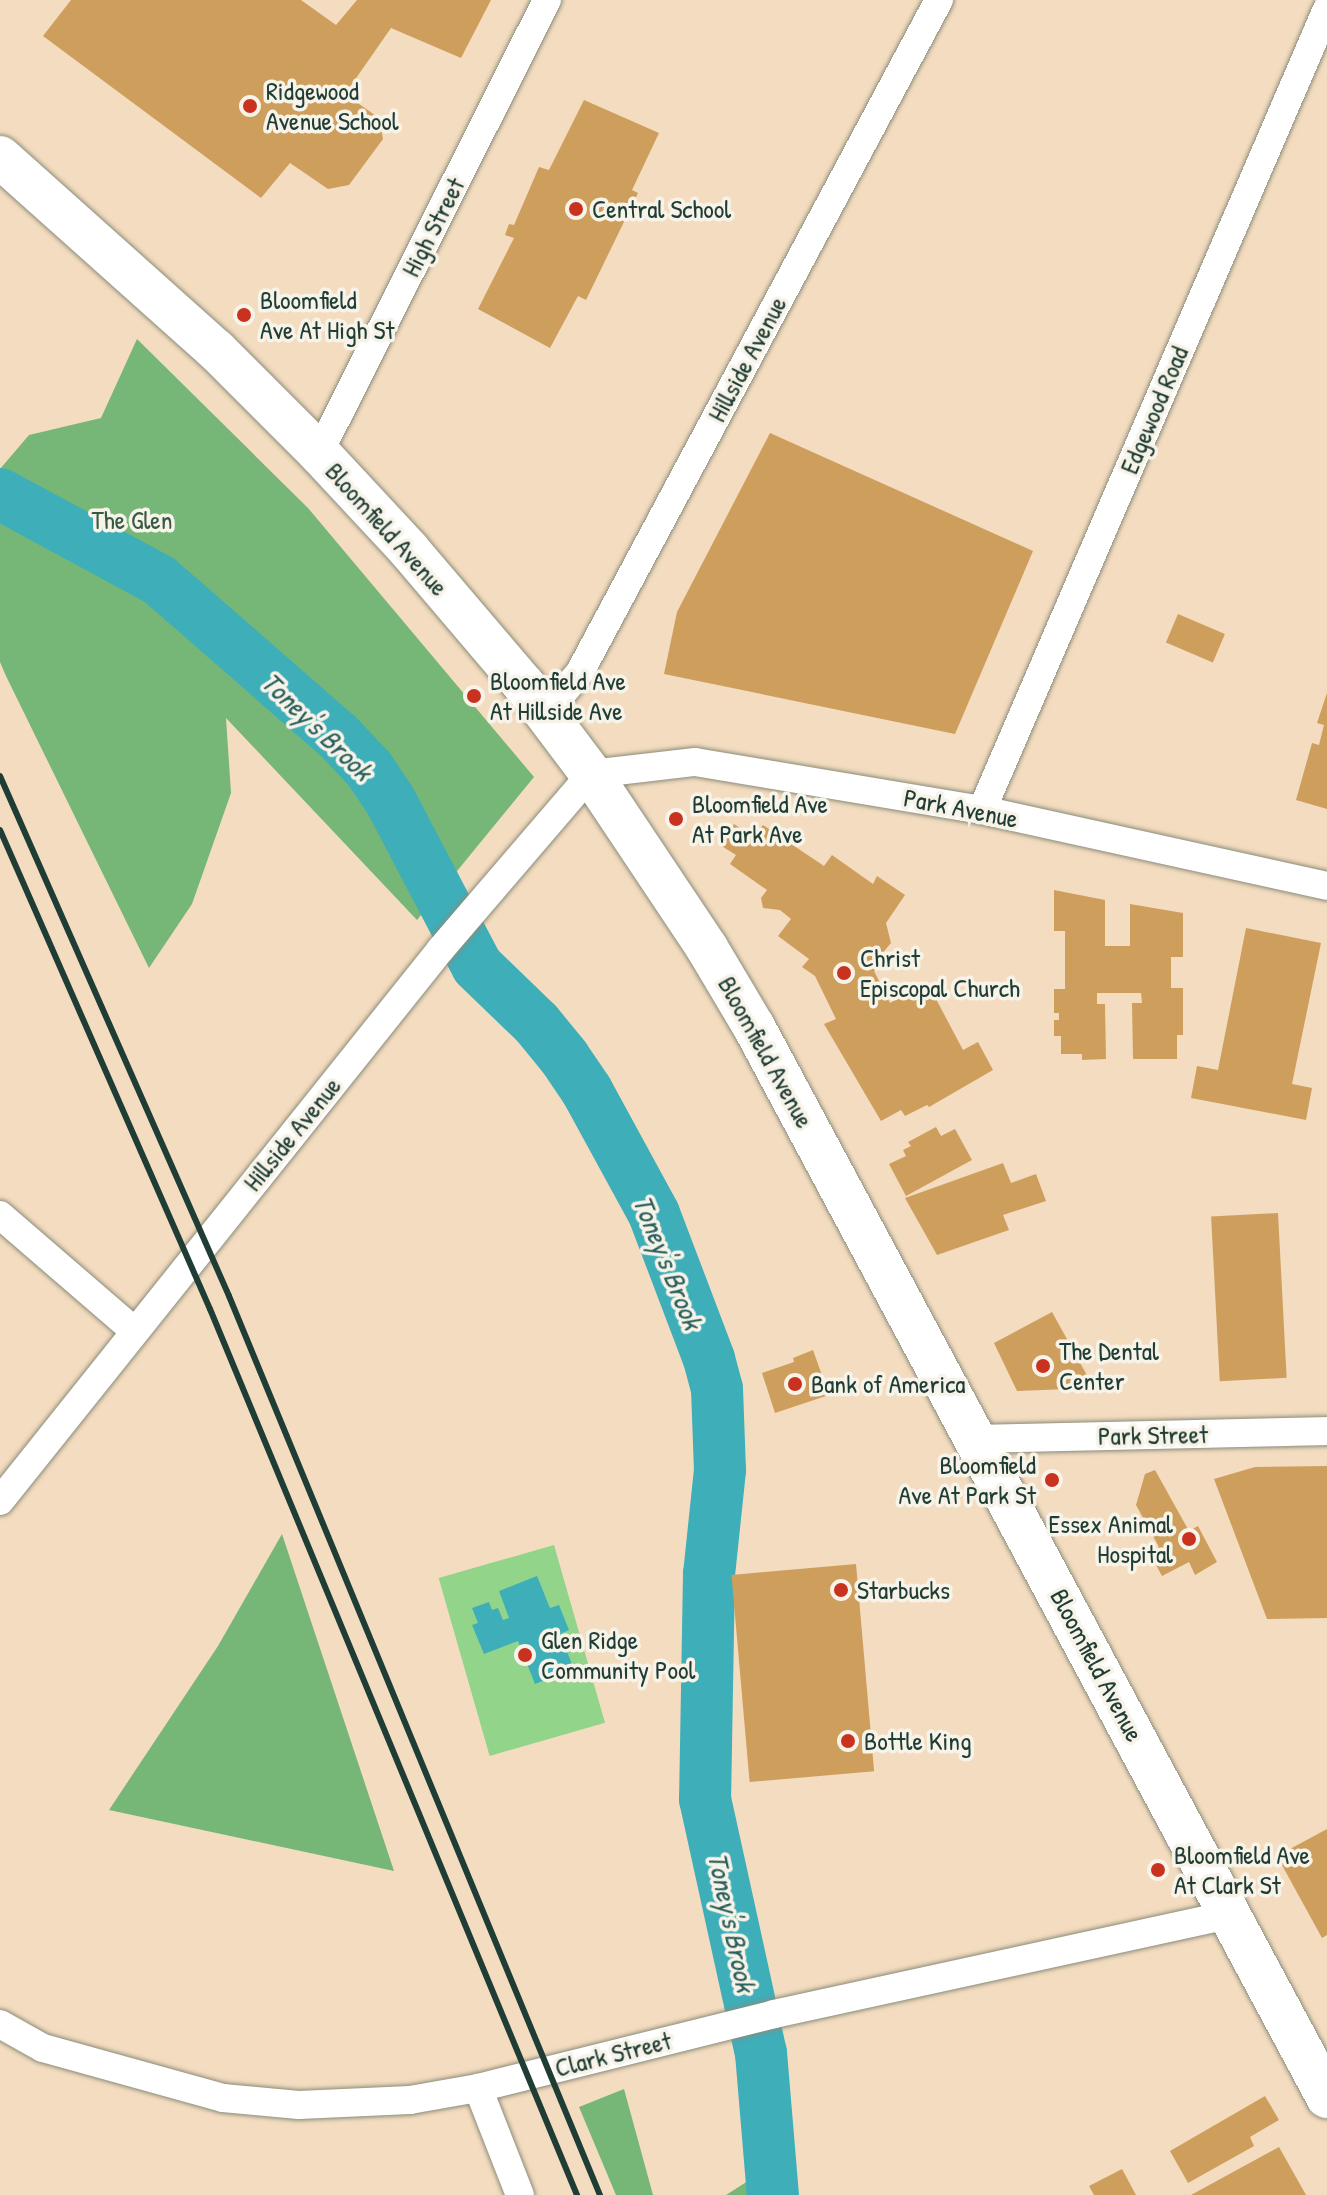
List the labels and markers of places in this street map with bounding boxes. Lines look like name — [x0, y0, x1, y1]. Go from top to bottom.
place label: Ridgewood Avenue School — [266, 75, 399, 136]
marker: Ridgewood Avenue School — [241, 97, 259, 115]
place label: Central School — [592, 193, 731, 225]
marker: Central School — [567, 200, 585, 218]
place label: Bloomfield Ave At High St — [260, 284, 394, 346]
marker: Bloomfield Ave At High St — [235, 306, 253, 324]
place label: Bloomfield Ave At Hillside Ave — [490, 665, 626, 726]
marker: Bloomfield Ave At Hillside Ave — [465, 687, 483, 705]
place label: Bloomfield Ave At Park Ave — [692, 788, 828, 850]
marker: Bloomfield Ave At Park Ave — [667, 810, 685, 828]
place label: Christ Episcopal Church — [860, 942, 1020, 1004]
marker: Christ Episcopal Church — [835, 964, 853, 982]
place label: The Dental Center — [1059, 1335, 1159, 1396]
marker: The Dental Center — [1034, 1357, 1052, 1375]
place label: Bank of America — [811, 1368, 966, 1400]
marker: Bank of America — [786, 1375, 804, 1393]
place label: Bloomfield Ave At Park St — [899, 1449, 1036, 1510]
marker: Bloomfield Ave At Park St — [1043, 1471, 1061, 1489]
place label: Essex Animal Hospital — [1048, 1508, 1173, 1570]
marker: Essex Animal Hospital — [1180, 1530, 1198, 1548]
place label: Starbucks — [857, 1574, 950, 1606]
marker: Starbucks — [832, 1581, 850, 1599]
place label: Glen Ridge Community Pool — [541, 1624, 695, 1686]
marker: Glen Ridge Community Pool — [516, 1646, 534, 1664]
place label: Bottle King — [864, 1725, 972, 1757]
marker: Bottle King — [839, 1732, 857, 1750]
place label: Bloomfield Ave At Clark St — [1174, 1839, 1310, 1900]
marker: Bloomfield Ave At Clark St — [1149, 1861, 1167, 1879]

